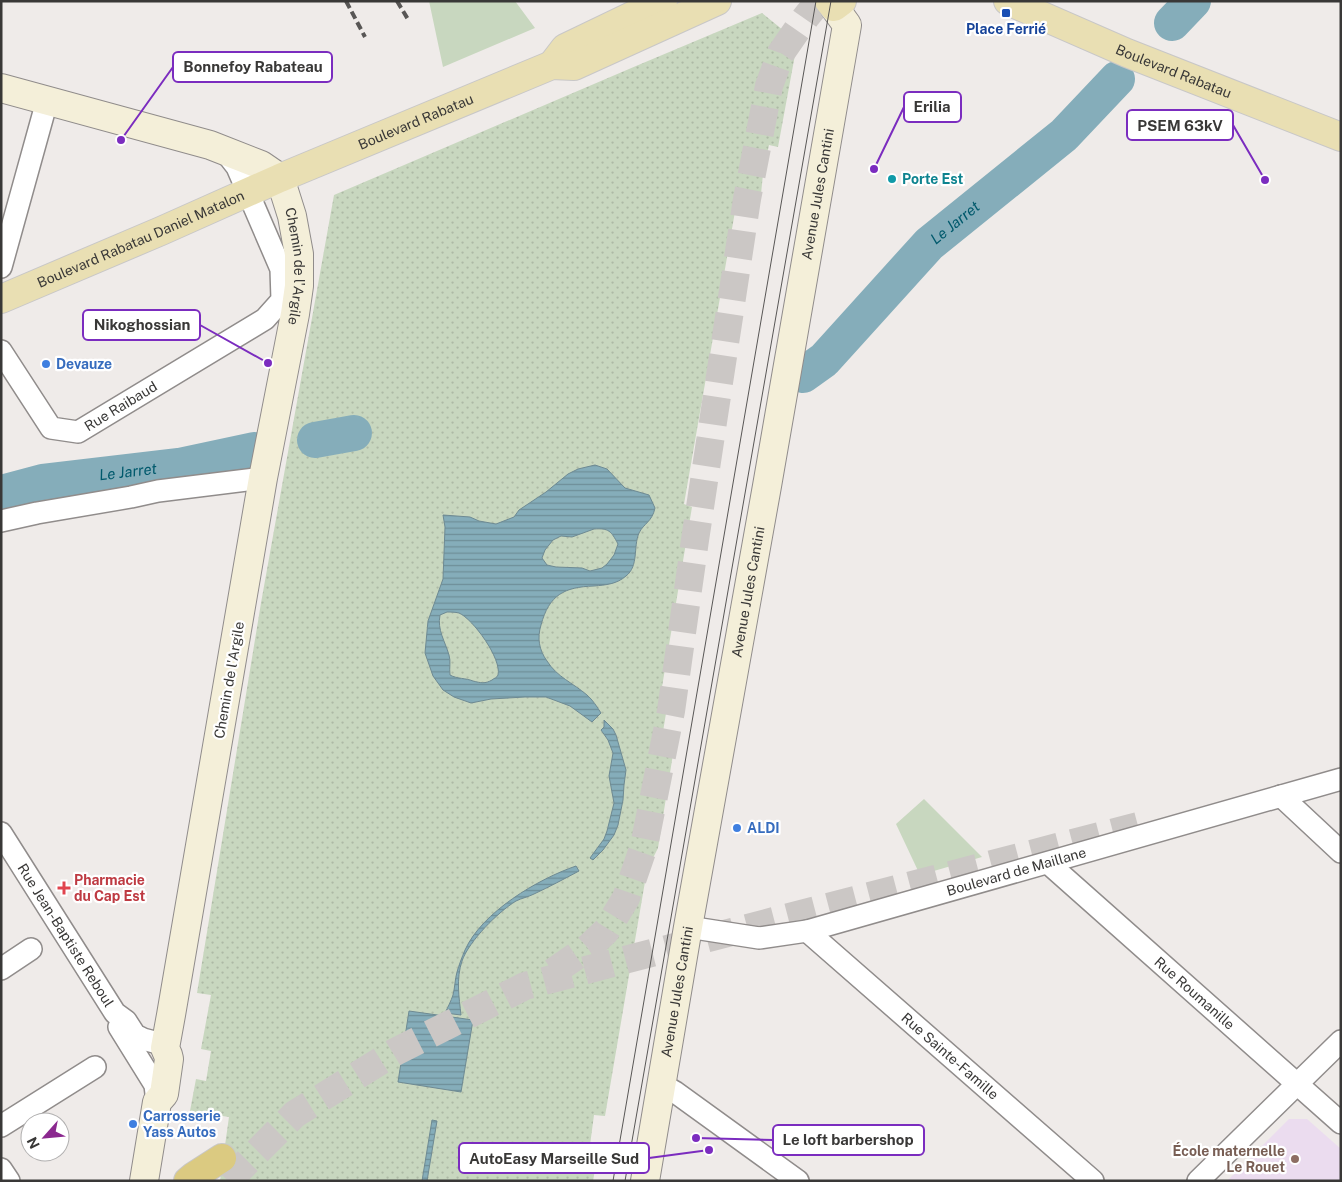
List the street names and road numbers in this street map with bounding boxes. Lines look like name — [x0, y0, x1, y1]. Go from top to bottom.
street label: Boulevard Rabatau — [1113, 41, 1234, 101]
street label: Boulevard Rabatau — [356, 91, 476, 153]
street label: Avenue Jules Cantini — [798, 127, 837, 261]
street label: Boulevard Rabatau Daniel Matalon — [35, 187, 247, 291]
street label: Chemin de l'Argile — [282, 205, 307, 327]
street label: Rue Raibaud — [82, 378, 160, 434]
street label: Avenue Jules Cantini — [728, 525, 768, 659]
street label: Chemin de l'Argile — [211, 620, 247, 740]
street label: Boulevard de Maillane — [945, 844, 1088, 899]
street label: Rue Jean-Baptiste Reboul — [14, 861, 117, 1010]
street label: Avenue Jules Cantini — [658, 925, 696, 1059]
street label: Rue Roumanille — [1151, 953, 1238, 1033]
street label: Rue Sainte-Famille — [898, 1009, 1002, 1103]

